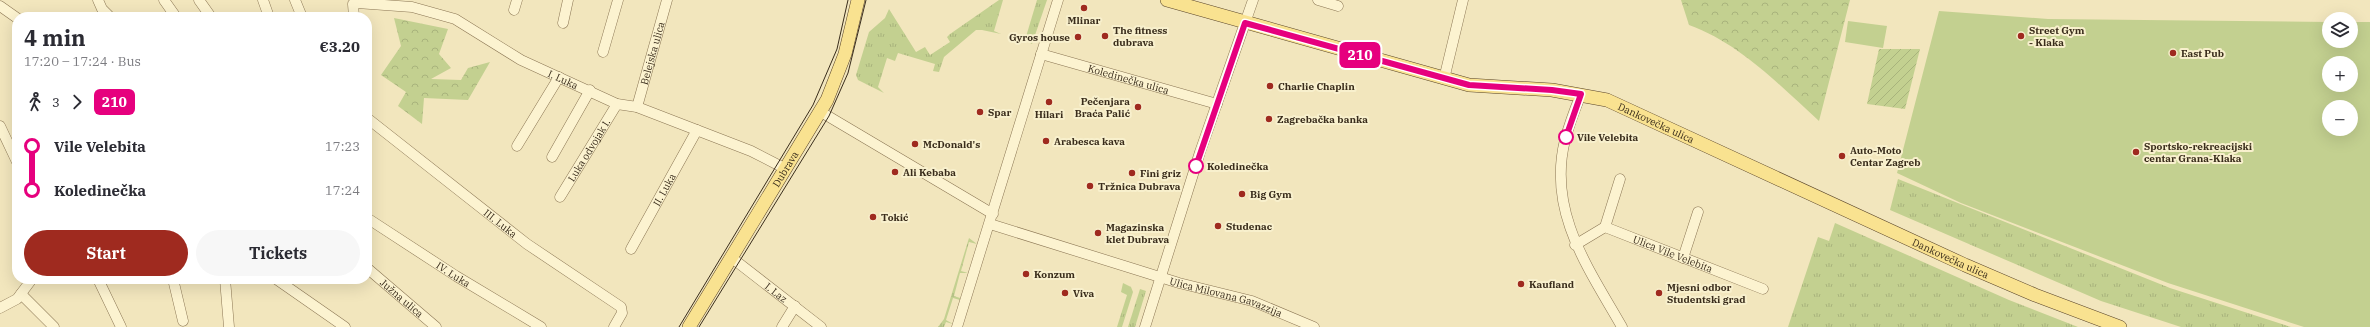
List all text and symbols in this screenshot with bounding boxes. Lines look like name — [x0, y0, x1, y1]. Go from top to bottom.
marker: Mlinar — [1079, 3, 1089, 13]
map controls — [2322, 12, 2358, 136]
button: layers — [2322, 12, 2358, 48]
place label: Mlinar — [1068, 14, 1100, 27]
street label: Belejska ulica — [637, 20, 667, 86]
text: 4 min — [24, 23, 86, 52]
place label: The fitness dubrava — [1113, 24, 1167, 49]
place label: Street Gym - Klaka — [2029, 24, 2085, 49]
place label: Gyros house — [1009, 31, 1070, 44]
marker: The fitness dubrava — [1100, 31, 1110, 41]
marker: Street Gym - Klaka — [2016, 31, 2026, 41]
marker: Gyros house — [1073, 32, 1083, 42]
text: €3.20 — [319, 37, 360, 56]
line badge: 210 — [1337, 42, 1383, 68]
text: 210 — [1347, 46, 1373, 64]
place label: East Pub — [2181, 47, 2224, 60]
marker: East Pub — [2168, 48, 2178, 58]
text: 17:20 – 17:24 · Bus — [24, 53, 141, 70]
button: + — [2322, 56, 2358, 92]
street label: Koledinečka ulica — [1086, 61, 1171, 97]
street label: I. Luka — [546, 67, 581, 92]
place label: Charlie Chaplin — [1278, 80, 1355, 93]
marker: Charlie Chaplin — [1265, 81, 1275, 91]
icon: walk — [24, 91, 46, 113]
icon: forward — [66, 91, 88, 113]
text: 210 — [102, 93, 127, 111]
text: 3 — [52, 94, 60, 111]
place label: Pečenjara Braća Palić — [1075, 95, 1131, 120]
marker: Hilari — [1044, 97, 1054, 107]
street label: Dankovečka ulica — [1616, 100, 1697, 146]
button: − — [2322, 100, 2358, 136]
marker: Pečenjara Braća Palić — [1133, 102, 1143, 112]
place label: Spar — [988, 106, 1011, 119]
marker: Spar — [975, 107, 985, 117]
place label: Hilari — [1035, 108, 1064, 121]
place label: Zagrebačka banka — [1277, 113, 1368, 126]
marker: Zagrebačka banka — [1264, 114, 1274, 124]
street label: Luka odvojak I. — [565, 116, 613, 184]
marker: Vile Velebita — [1558, 129, 1574, 145]
place label: Vile Velebita — [1577, 131, 1638, 144]
place label: Arabesca kava — [1054, 135, 1125, 148]
marker: Arabesca kava — [1041, 136, 1051, 146]
text: Vile Velebita — [54, 137, 146, 156]
text: 17:23 — [325, 138, 360, 155]
place label: McDonald's — [923, 138, 980, 151]
marker: McDonald's — [910, 139, 920, 149]
place label: Sportsko-rekreacijski centar Grana-Klaka — [2144, 140, 2253, 165]
place label: Auto-Moto Centar Zagreb — [1850, 144, 1920, 169]
marker: Sportsko-rekreacijski centar Grana-Klaka — [2131, 147, 2141, 157]
street label: Dubrava — [769, 148, 801, 189]
marker: Auto-Moto Centar Zagreb — [1837, 151, 1847, 161]
marker: Koledinečka — [1188, 158, 1204, 174]
place label: Koledinečka — [1207, 160, 1269, 173]
place label: Ali Kebaba — [903, 166, 956, 179]
marker: Ali Kebaba — [890, 167, 900, 177]
place label: Fini griz — [1140, 167, 1181, 180]
marker: Fini griz — [1127, 168, 1137, 178]
street label: II. Luka — [650, 170, 678, 208]
place label: Tržnica Dubrava — [1098, 180, 1181, 193]
text: Koledinečka — [54, 181, 146, 200]
marker: Tržnica Dubrava — [1085, 181, 1095, 191]
text: 17:24 — [325, 182, 360, 199]
place label: Big Gym — [1250, 188, 1292, 201]
marker: Big Gym — [1237, 189, 1247, 199]
street label: III. Luka — [481, 206, 520, 241]
place label: Tokić — [881, 211, 909, 224]
marker: Tokić — [868, 212, 878, 222]
place label: Studenac — [1226, 220, 1273, 233]
place label: Magazinska klet Dubrava — [1106, 221, 1169, 246]
marker: Studenac — [1213, 221, 1223, 231]
marker: Magazinska klet Dubrava — [1093, 228, 1103, 238]
button: Start — [24, 230, 188, 276]
button: Tickets — [196, 230, 360, 276]
street label: Ulica Vile Velebita — [1631, 232, 1715, 275]
street label: Dankovečka ulica — [1910, 235, 1991, 281]
street label: IV. Luka — [434, 258, 473, 290]
place label: Konzum — [1034, 268, 1075, 281]
marker: Konzum — [1021, 269, 1031, 279]
street label: Ulica Milovana Gavazzija — [1168, 274, 1285, 320]
street label: Južna ulica — [378, 276, 427, 320]
place label: Kaufland — [1529, 278, 1575, 291]
marker: Kaufland — [1516, 279, 1526, 289]
street label: I. Laz — [762, 280, 790, 305]
place label: Mjesni odbor Studentski grad — [1667, 281, 1746, 306]
place label: Viva — [1073, 287, 1095, 300]
marker: Viva — [1060, 288, 1070, 298]
marker: Mjesni odbor Studentski grad — [1654, 288, 1664, 298]

